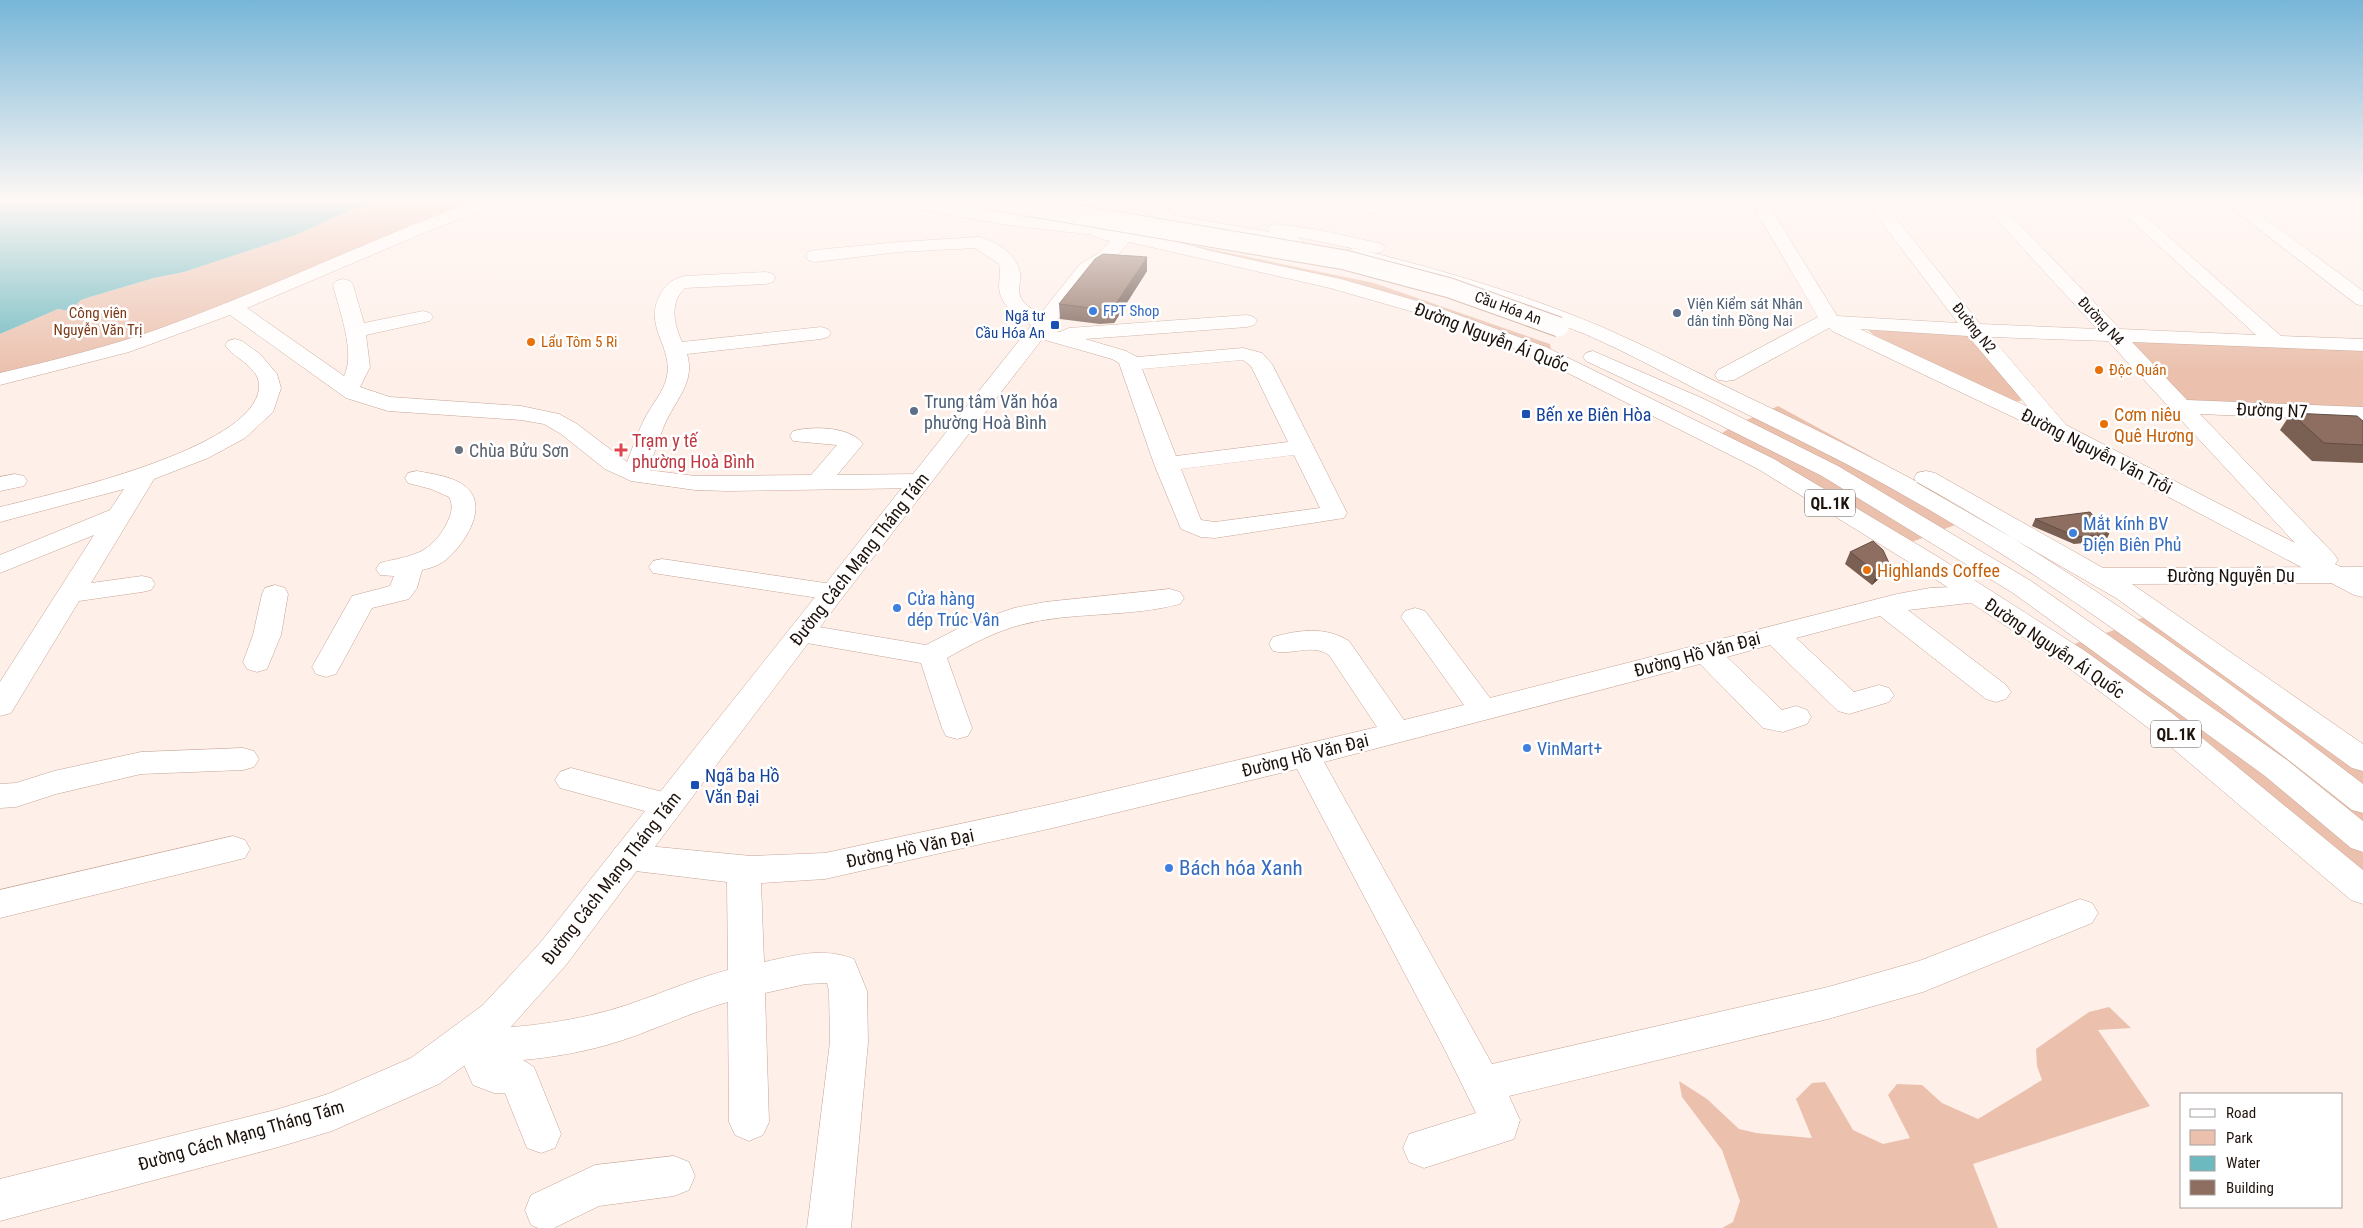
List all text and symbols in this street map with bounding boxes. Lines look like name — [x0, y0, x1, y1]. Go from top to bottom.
street label: Cầu Hóa An — [1472, 288, 1544, 328]
street label: Đường N4 — [2074, 293, 2128, 349]
place label: Viện Kiểm sát Nhân dân tỉnh Đồng Nai — [1687, 295, 1803, 330]
street label: Đường Nguyễn Ái Quốc — [1412, 298, 1572, 376]
street label: Đường N2 — [1948, 299, 2000, 357]
place label: FPT Shop — [1103, 302, 1159, 320]
park label: Công viên Nguyễn Văn Trị — [54, 304, 142, 339]
marker: FPT Shop — [1087, 305, 1099, 317]
place label: Ngã tư Cầu Hóa An — [975, 307, 1046, 342]
marker: Viện Kiểm sát Nhân dân tỉnh Đồng Nai — [1671, 307, 1683, 319]
marker: Ngã tư Cầu Hóa An — [1049, 319, 1061, 331]
place label: Lẩu Tôm 5 Ri — [541, 333, 617, 351]
marker: Lẩu Tôm 5 Ri — [525, 336, 537, 348]
place label: Độc Quán — [2109, 361, 2166, 379]
marker: Độc Quán — [2093, 364, 2105, 376]
place label: Trung tâm Văn hóa phường Hoà Bình — [924, 391, 1058, 433]
street label: Đường N7 — [2236, 398, 2308, 422]
place label: Bến xe Biên Hòa — [1536, 404, 1651, 425]
street label: Đường Nguyễn Văn Trỗi — [2018, 404, 2176, 498]
place label: Cơm niêu Quê Hương — [2114, 404, 2194, 446]
marker: Trung tâm Văn hóa phường Hoà Bình — [908, 405, 920, 417]
marker: Bến xe Biên Hòa — [1520, 408, 1532, 420]
marker: Cơm niêu Quê Hương — [2098, 418, 2110, 430]
place label: Trạm y tế phường Hoà Bình — [632, 430, 755, 472]
place label: Chùa Bửu Sơn — [469, 440, 569, 461]
marker: Trạm y tế phường Hoà Bình — [614, 443, 628, 457]
marker: Chùa Bửu Sơn — [453, 444, 465, 456]
street label: Đường Cách Mạng Tháng Tám — [785, 468, 933, 650]
road number: QL.1K — [1805, 489, 1855, 516]
place label: Mắt kính BV Điện Biên Phủ — [2083, 513, 2182, 555]
marker: Mắt kính BV Điện Biên Phủ — [2067, 527, 2079, 539]
place label: Highlands Coffee — [1877, 560, 2000, 581]
marker: Highlands Coffee — [1861, 564, 1873, 576]
street label: Đường Nguyễn Du — [2167, 565, 2295, 586]
place label: Cửa hàng dép Trúc Vân — [907, 588, 999, 630]
street label: Đường Nguyễn Ái Quốc — [1981, 593, 2129, 703]
marker: Cửa hàng dép Trúc Vân — [891, 602, 903, 614]
street label: Đường Hồ Văn Đại — [1631, 627, 1763, 681]
road number: QL.1K — [2151, 721, 2201, 748]
street label: Đường Hồ Văn Đại — [1239, 729, 1371, 781]
place label: VinMart+ — [1537, 738, 1602, 759]
marker: VinMart+ — [1521, 742, 1533, 754]
place label: Ngã ba Hồ Văn Đại — [705, 765, 780, 807]
marker: Ngã ba Hồ Văn Đại — [689, 779, 701, 791]
street label: Đường Cách Mạng Tháng Tám — [537, 787, 685, 969]
street label: Đường Hồ Văn Đại — [844, 824, 976, 872]
place label: Bách hóa Xanh — [1179, 856, 1303, 880]
marker: Bách hóa Xanh — [1163, 862, 1175, 874]
legend — [2180, 1093, 2343, 1208]
street label: Đường Cách Mạng Tháng Tám — [136, 1095, 346, 1175]
text: Road — [2226, 1104, 2256, 1122]
text: Park — [2226, 1129, 2253, 1147]
text: Water — [2226, 1154, 2261, 1172]
text: Building — [2226, 1179, 2274, 1197]

